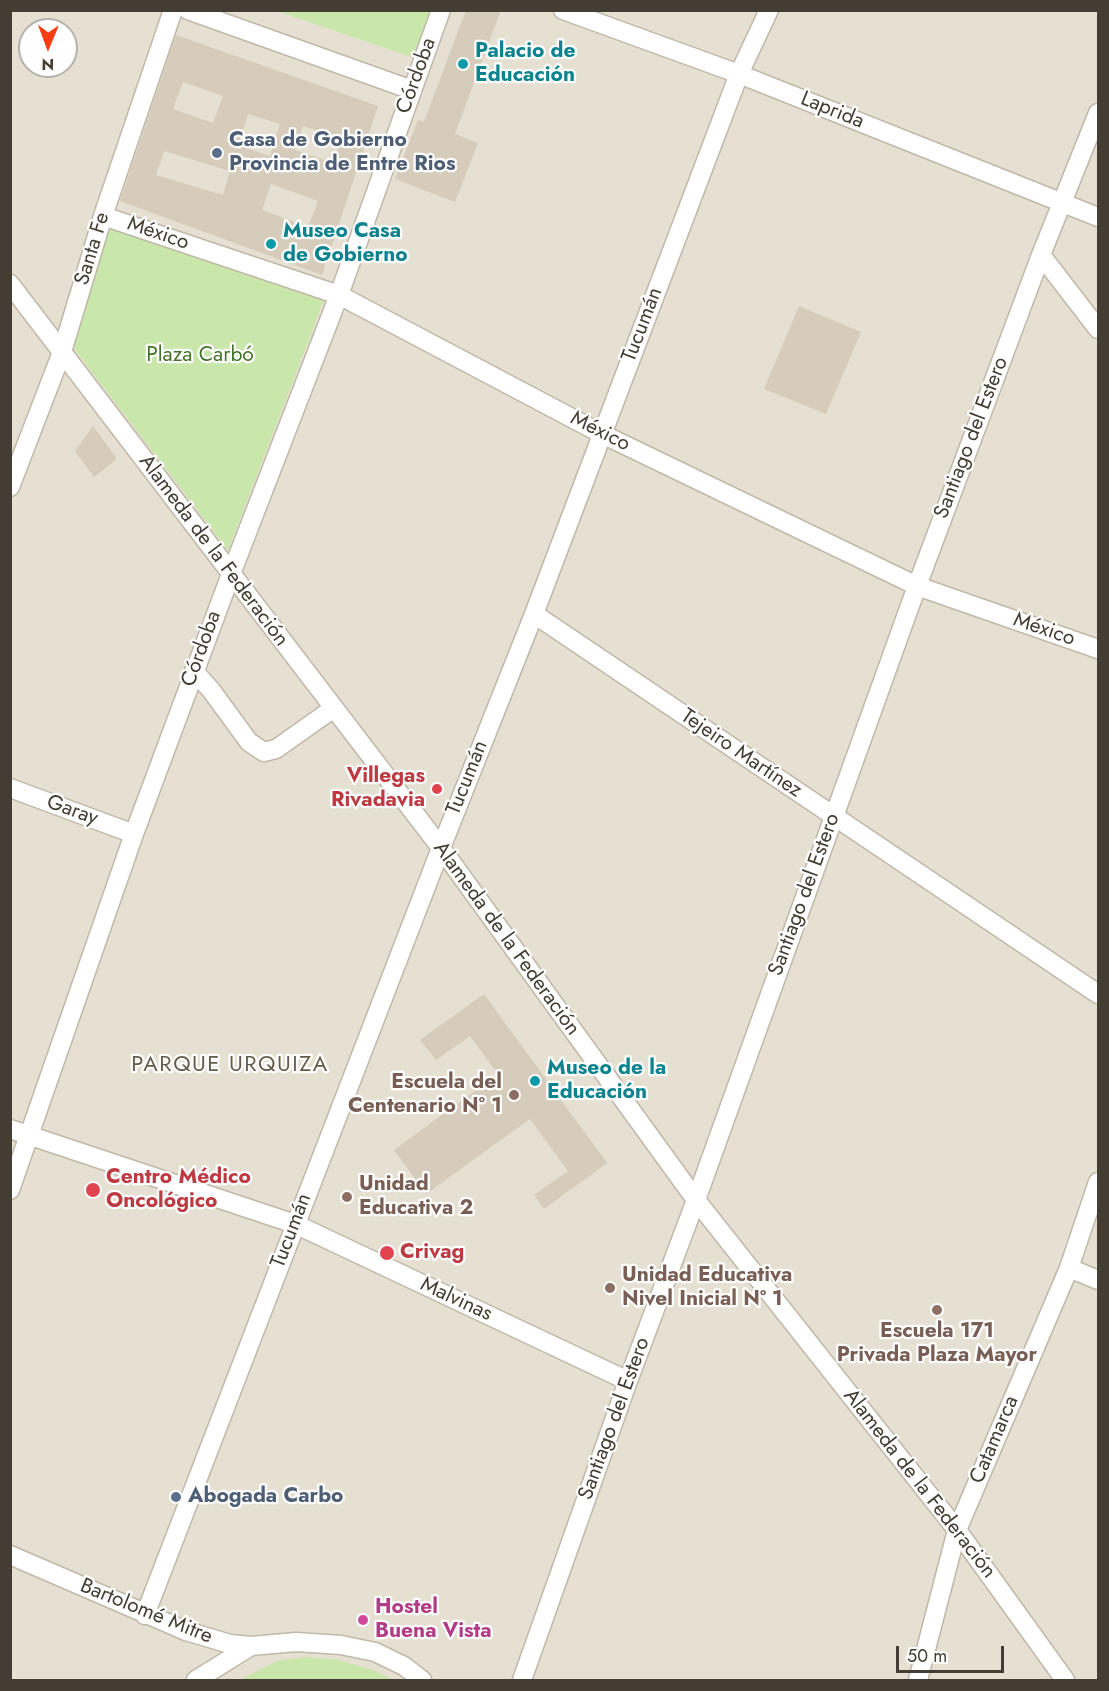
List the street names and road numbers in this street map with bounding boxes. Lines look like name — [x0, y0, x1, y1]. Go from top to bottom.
street label: Córdoba — [392, 35, 442, 117]
street label: Laprida — [797, 87, 867, 135]
street label: Santa Fe — [70, 210, 116, 288]
street label: México — [124, 212, 192, 256]
street label: Tucumán — [617, 284, 669, 366]
street label: Santiago del Estero — [930, 354, 1014, 522]
street label: México — [566, 406, 634, 458]
street label: Alameda de la Federación — [133, 450, 293, 652]
street label: Córdoba — [177, 608, 227, 690]
street label: México — [1010, 608, 1078, 652]
street label: Tejeiro Martínez — [676, 704, 806, 804]
street label: Tucumán — [442, 737, 494, 819]
street label: Garay — [43, 790, 101, 832]
street label: Santiago del Estero — [764, 810, 846, 980]
street label: Alameda de la Federación — [427, 837, 585, 1041]
street label: Tucumán — [266, 1190, 318, 1272]
street label: Malvinas — [416, 1272, 496, 1328]
street label: Santiago del Estero — [574, 1334, 656, 1504]
street label: Alameda de la Federación — [837, 1384, 1001, 1584]
street label: Catamarca — [965, 1392, 1025, 1488]
street label: Bartolomé Mitre — [76, 1574, 216, 1650]

